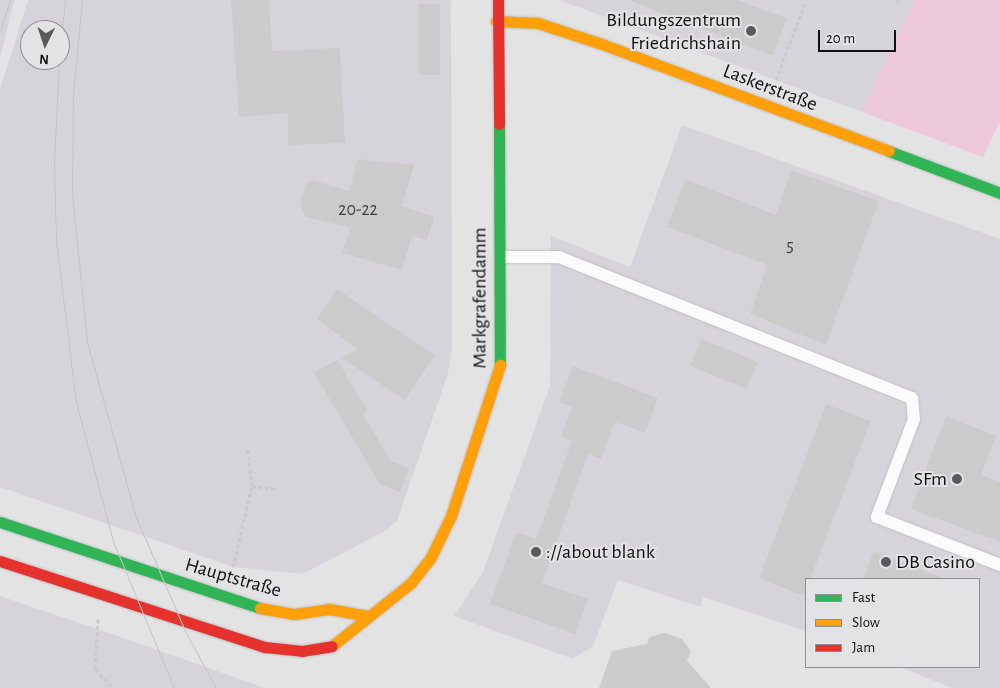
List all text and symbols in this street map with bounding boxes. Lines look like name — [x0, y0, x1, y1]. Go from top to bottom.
place label: Bildungszentrum Friedrichshain — [606, 8, 741, 55]
north arrow — [20, 20, 70, 70]
scale bar — [820, 20, 898, 52]
marker: Bildungszentrum Friedrichshain — [745, 25, 757, 37]
text: 20 m — [826, 31, 855, 46]
text: N — [39, 52, 49, 66]
street label: Laskerstraße — [719, 59, 821, 117]
house number: 20-22 — [338, 199, 378, 221]
street label: Markgrafendamm — [468, 227, 492, 369]
house number: 5 — [786, 235, 794, 257]
place label: SFm — [914, 467, 947, 491]
marker: SFm — [951, 473, 963, 485]
place label: ://about blank — [546, 540, 655, 564]
marker: ://about blank — [530, 546, 542, 558]
place label: DB Casino — [896, 550, 975, 574]
street label: Hauptstraße — [182, 553, 284, 603]
marker: DB Casino — [880, 556, 892, 568]
legend — [805, 578, 980, 668]
text: Fast — [852, 590, 875, 605]
text: Slow — [852, 615, 880, 630]
text: Jam — [852, 640, 875, 655]

